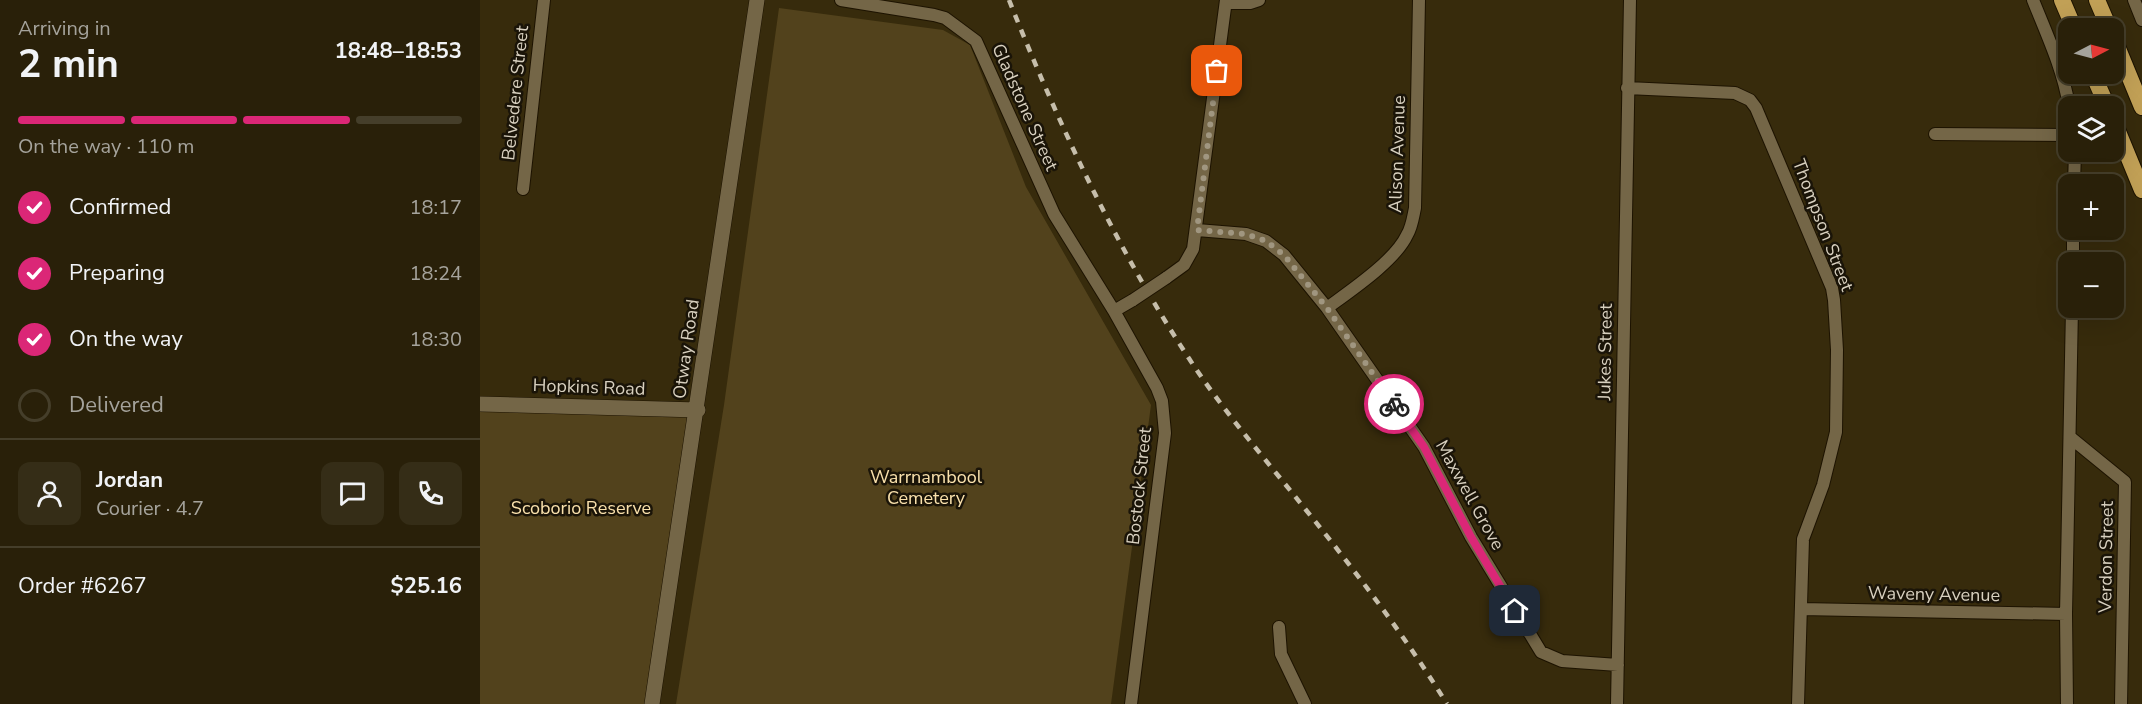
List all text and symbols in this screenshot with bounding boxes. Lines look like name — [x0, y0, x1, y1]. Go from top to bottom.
text: Arriving in — [18, 15, 111, 42]
north arrow — [2058, 18, 2124, 84]
map controls — [2058, 18, 2124, 318]
street label: Belvedere Street — [496, 24, 534, 162]
text: 18:48–18:53 — [334, 36, 462, 66]
text: 2 min — [18, 38, 119, 91]
street label: Gladstone Street — [986, 40, 1064, 175]
pin — [1191, 45, 1242, 96]
icon: bag — [1200, 54, 1233, 87]
street label: Alison Avenue — [1383, 95, 1411, 213]
button: layers — [2058, 96, 2124, 162]
text: On the way · 110 m — [18, 133, 194, 160]
street label: Thompson Street — [1787, 156, 1859, 295]
button: + — [2058, 174, 2124, 240]
icon: check — [18, 191, 51, 224]
text: Confirmed — [69, 192, 171, 222]
text: 18:17 — [409, 194, 462, 221]
button: − — [2058, 252, 2124, 318]
icon: check — [18, 257, 51, 290]
text: Preparing — [69, 258, 165, 288]
text: 18:24 — [409, 260, 462, 287]
street label: Otway Road — [667, 298, 705, 400]
street label: Jukes Street — [1592, 303, 1618, 402]
icon: check — [18, 323, 51, 356]
text: On the way — [69, 324, 183, 354]
text: 18:30 — [409, 326, 462, 353]
street label: Hopkins Road — [532, 373, 646, 401]
courier — [1364, 374, 1424, 434]
icon: bike — [1378, 388, 1411, 421]
text: Delivered — [69, 390, 164, 420]
street label: Bostock Street — [1121, 425, 1157, 546]
street label: Maxwell Grove — [1430, 436, 1510, 554]
button: person — [18, 462, 81, 525]
button: chat — [321, 462, 384, 525]
button: phone — [399, 462, 462, 525]
text: Jordan — [96, 465, 163, 495]
park label: Warrnambool Cemetery — [870, 465, 983, 510]
text: Courier · 4.7 — [96, 495, 204, 522]
park label: Scoborio Reserve — [511, 496, 651, 520]
street label: Verdon Street — [2093, 500, 2119, 614]
text: Order #6267 — [18, 571, 147, 601]
text: $25.16 — [391, 571, 462, 601]
street label: Waveny Avenue — [1868, 581, 2000, 607]
pin — [1489, 585, 1540, 636]
icon: home — [1498, 594, 1531, 627]

